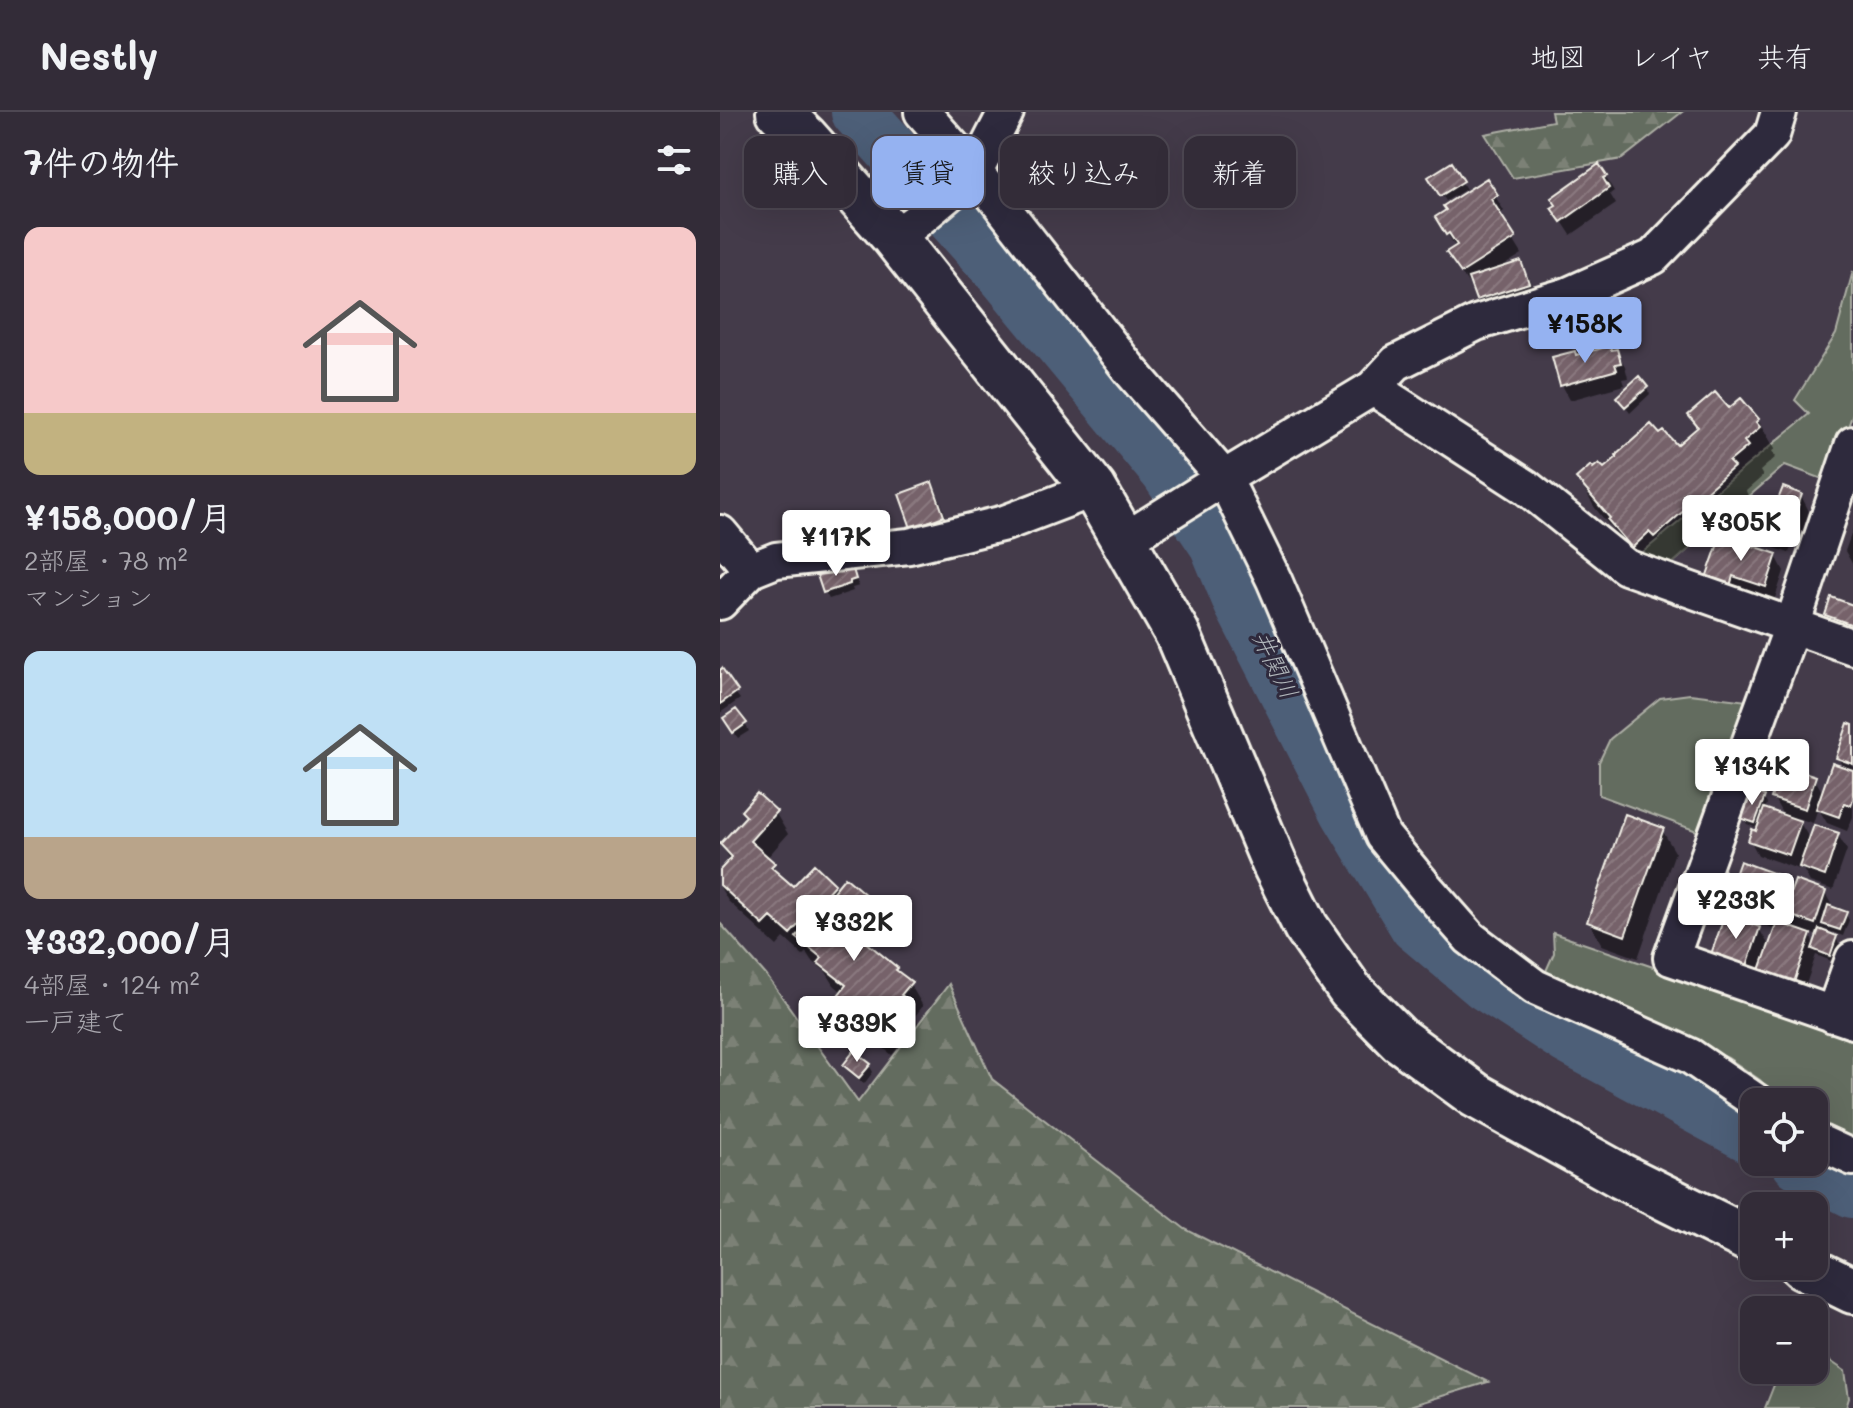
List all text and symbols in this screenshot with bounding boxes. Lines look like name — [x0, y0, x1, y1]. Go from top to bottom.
text: Nestly — [40, 30, 158, 80]
text: 地図 — [1530, 38, 1586, 74]
text: レイヤ — [1630, 38, 1713, 74]
text: 共有 — [1757, 38, 1813, 74]
chip: 購入 — [744, 136, 856, 208]
chip: 賃貸 — [872, 136, 984, 208]
chip: 絞り込み — [1000, 136, 1168, 208]
chip: 新着 — [1184, 136, 1296, 208]
icon: filters — [652, 138, 696, 182]
text: 7件の物件 — [24, 139, 179, 184]
icon: home — [288, 279, 432, 423]
pin: ¥158K — [1529, 297, 1641, 365]
text: ¥158K — [1547, 306, 1623, 340]
text: ¥158,000/月 — [24, 494, 232, 539]
pin: ¥305K — [1685, 495, 1797, 563]
text: ¥305K — [1700, 504, 1782, 538]
pin: ¥117K — [780, 510, 892, 578]
text: ¥117K — [800, 519, 872, 553]
text: 2部屋 · 78 m² — [24, 543, 188, 577]
text: マンション — [24, 580, 153, 614]
water label: 井関川 — [1247, 625, 1306, 703]
icon: home — [288, 703, 432, 847]
pin: ¥134K — [1696, 739, 1808, 807]
text: ¥134K — [1713, 748, 1791, 782]
pin: ¥233K — [1680, 873, 1792, 941]
text: ¥233K — [1696, 882, 1776, 916]
pin: ¥332K — [798, 895, 910, 963]
text: ¥332K — [814, 904, 894, 938]
text: ¥332,000/月 — [24, 918, 236, 963]
text: 4部屋 · 124 m² — [24, 967, 199, 1001]
pin: ¥339K — [801, 996, 913, 1064]
text: 一戸建て — [24, 1004, 128, 1038]
text: ¥339K — [817, 1005, 897, 1039]
map controls — [1740, 1088, 1828, 1384]
button: locate — [1740, 1088, 1828, 1176]
button: + — [1740, 1192, 1828, 1280]
button: − — [1740, 1296, 1828, 1384]

